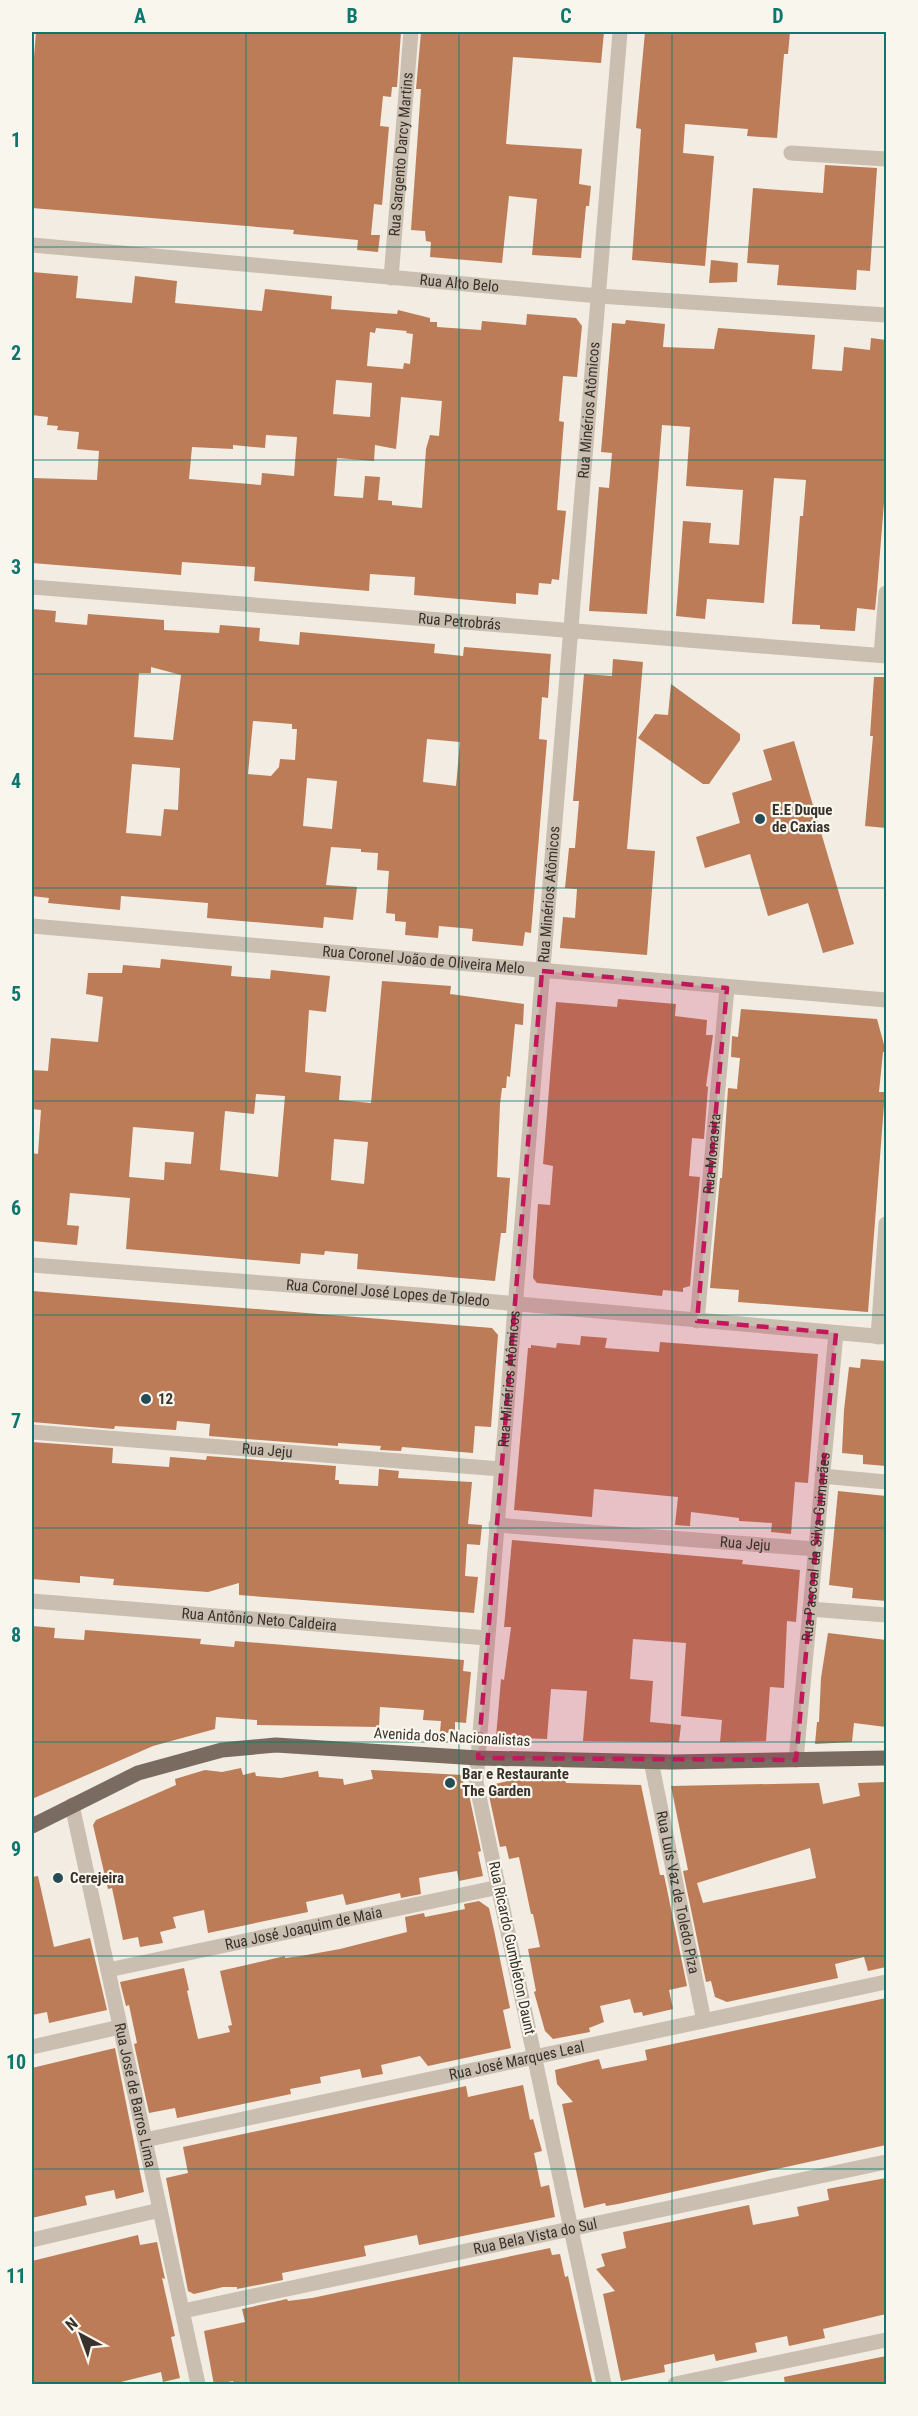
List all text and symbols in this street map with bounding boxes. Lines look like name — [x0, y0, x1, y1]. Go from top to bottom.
text: A — [134, 4, 146, 28]
text: B — [346, 4, 358, 28]
text: C — [560, 4, 572, 28]
text: D — [772, 4, 784, 28]
street label: Rua Sargento Darcy Martins — [385, 72, 417, 237]
text: 1 — [11, 128, 21, 152]
street label: Rua Alto Belo — [419, 271, 500, 296]
text: 2 — [11, 341, 21, 365]
street label: Rua Minérios Atômicos — [574, 341, 603, 479]
text: 3 — [11, 555, 21, 579]
street label: Rua Petrobrás — [417, 609, 502, 634]
text: 4 — [11, 769, 21, 793]
place label: E.E Duque de Caxias — [772, 801, 832, 836]
marker: E.E Duque de Caxias — [753, 812, 767, 826]
street label: Rua Minérios Atômicos — [534, 825, 564, 964]
street label: Rua Coronel João de Oliveira Melo — [322, 942, 525, 978]
text: 5 — [11, 982, 21, 1006]
street label: Rua Monasita — [699, 1112, 725, 1195]
text: 6 — [11, 1196, 21, 1220]
street label: Rua Coronel José Lopes de Toledo — [285, 1276, 491, 1310]
street label: Rua Minérios Atômicos — [495, 1310, 524, 1448]
place label: 12 — [158, 1390, 173, 1408]
marker: 12 — [139, 1392, 153, 1406]
text: 7 — [11, 1409, 21, 1433]
street label: Rua Jeju — [241, 1440, 293, 1462]
street label: Rua Pascoal da Silva Guimarães — [798, 1451, 834, 1642]
street label: Rua Jeju — [719, 1533, 771, 1555]
street label: Rua Antônio Neto Caldeira — [181, 1604, 337, 1635]
text: 8 — [11, 1623, 21, 1647]
street label: Avenida dos Nacionalistas — [373, 1724, 531, 1750]
place label: Bar e Restaurante The Garden — [462, 1765, 569, 1800]
marker: Bar e Restaurante The Garden — [443, 1776, 457, 1790]
street label: Rua Luís Vaz de Toledo Piza — [652, 1809, 703, 1975]
text: 9 — [11, 1837, 21, 1861]
street label: Rua Ricardo Gumbleton Daunt — [485, 1860, 539, 2036]
place label: Cerejeira — [70, 1869, 124, 1887]
marker: Cerejeira — [51, 1871, 65, 1885]
street label: Rua José Joaquim de Maia — [223, 1903, 384, 1954]
street label: Rua José de Barros Lima — [111, 2021, 160, 2169]
street label: Rua José Marques Leal — [447, 2038, 586, 2084]
text: 10 — [6, 2050, 26, 2074]
street label: Rua Bela Vista do Sul — [472, 2214, 599, 2258]
text: 11 — [6, 2264, 26, 2288]
north arrow — [51, 2305, 111, 2365]
text: N — [62, 2314, 81, 2334]

